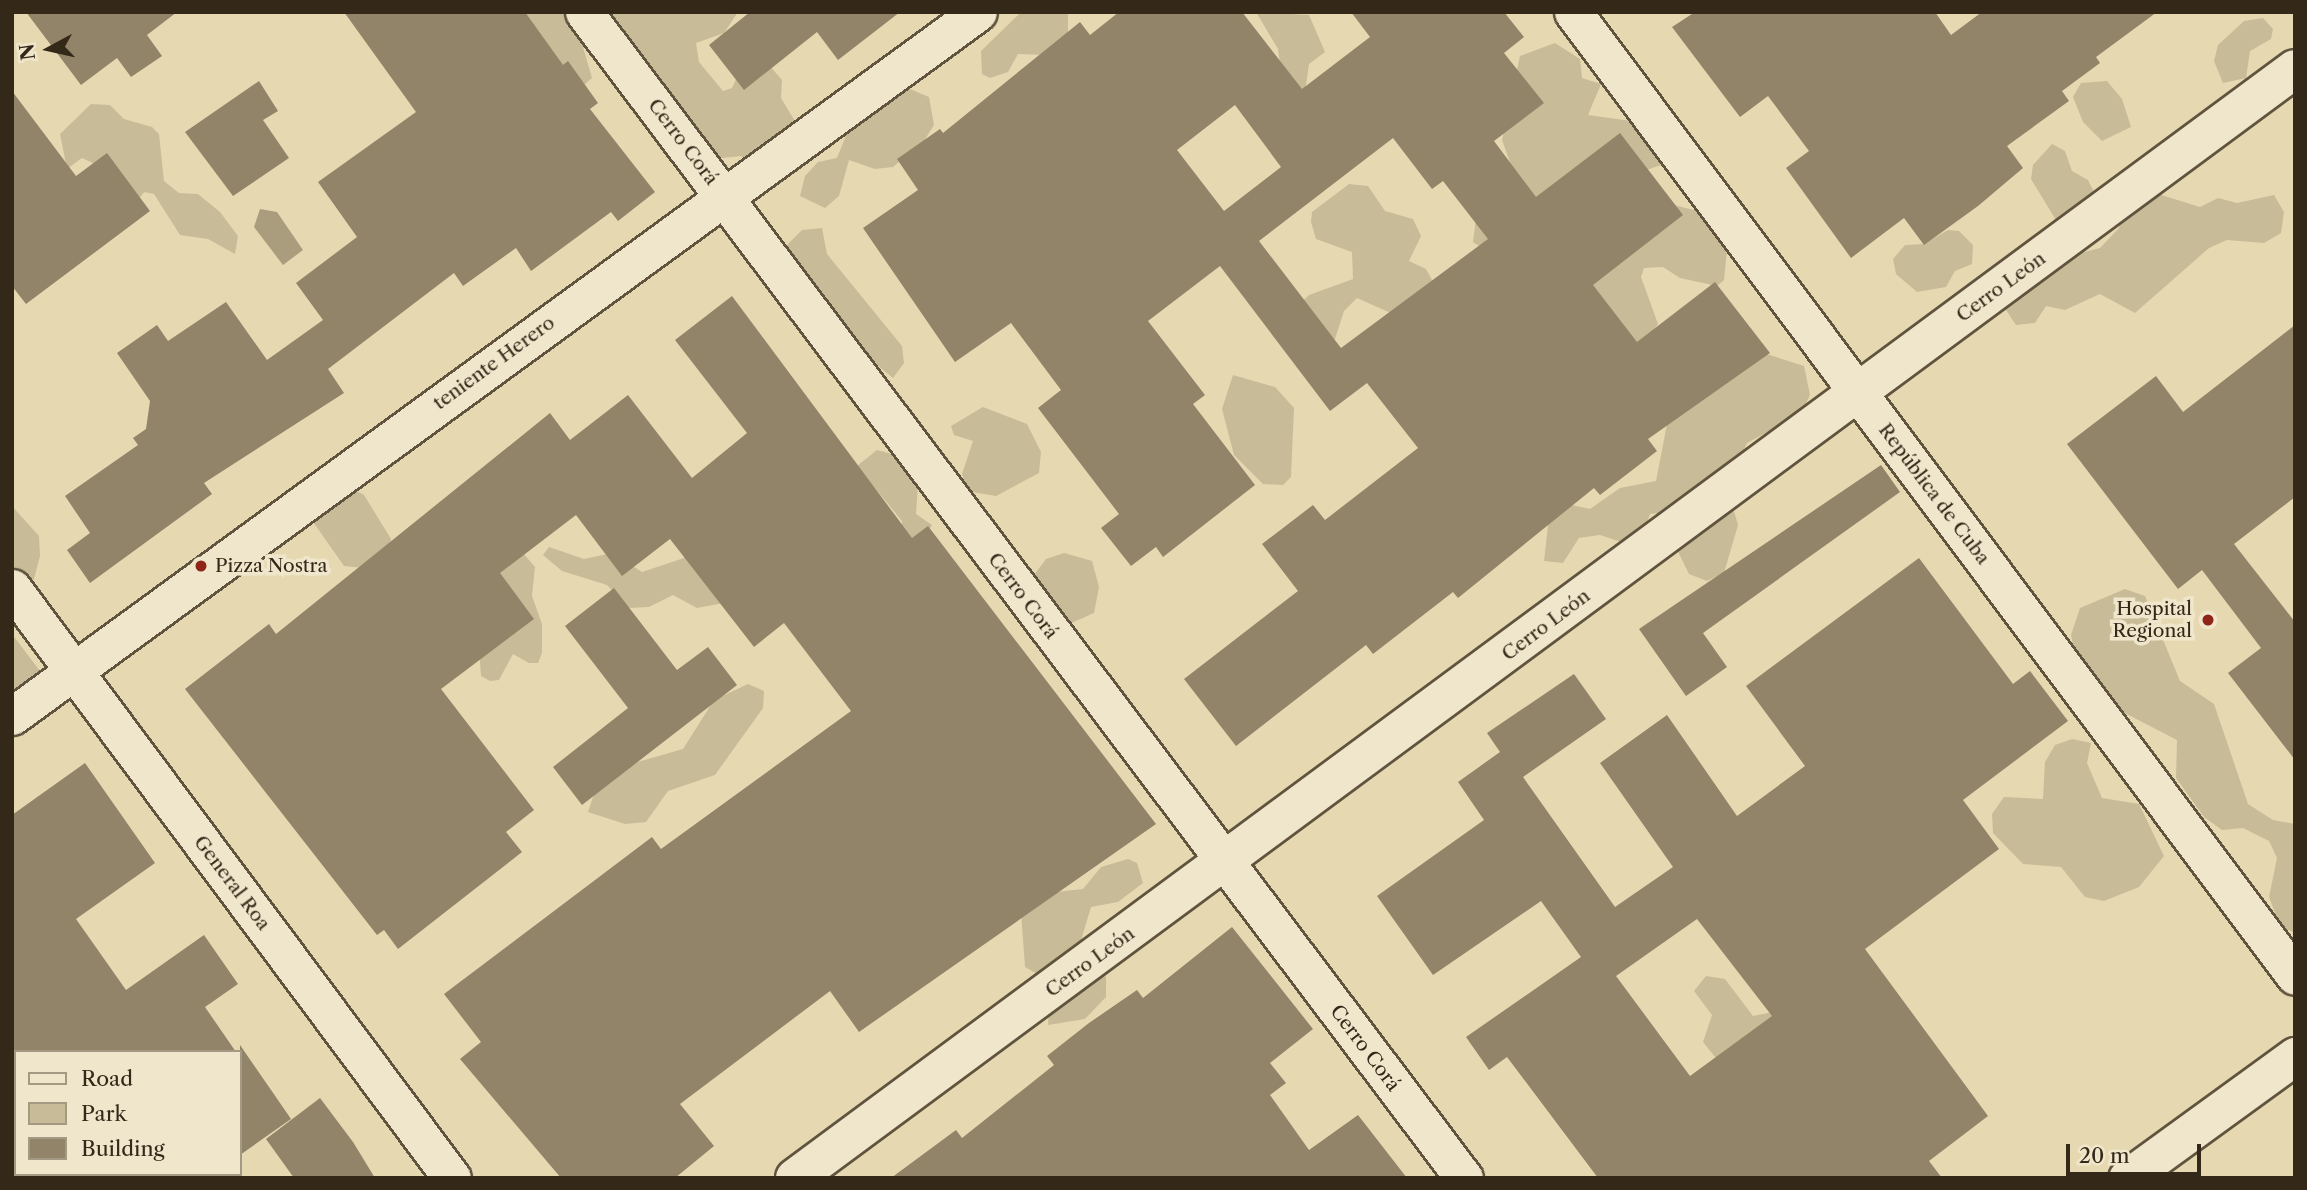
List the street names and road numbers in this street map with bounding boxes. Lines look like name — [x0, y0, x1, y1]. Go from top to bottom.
street label: Cerro Corá — [643, 94, 723, 190]
street label: Cerro León — [1952, 247, 2050, 327]
street label: teniente Herero — [429, 311, 559, 415]
street label: República de Cuba — [1874, 419, 1994, 569]
street label: Cerro Corá — [983, 548, 1063, 644]
street label: Cerro León — [1497, 584, 1595, 666]
street label: General Roa — [189, 831, 275, 935]
street label: Cerro León — [1041, 922, 1139, 1002]
street label: Cerro Corá — [1325, 1000, 1405, 1096]

